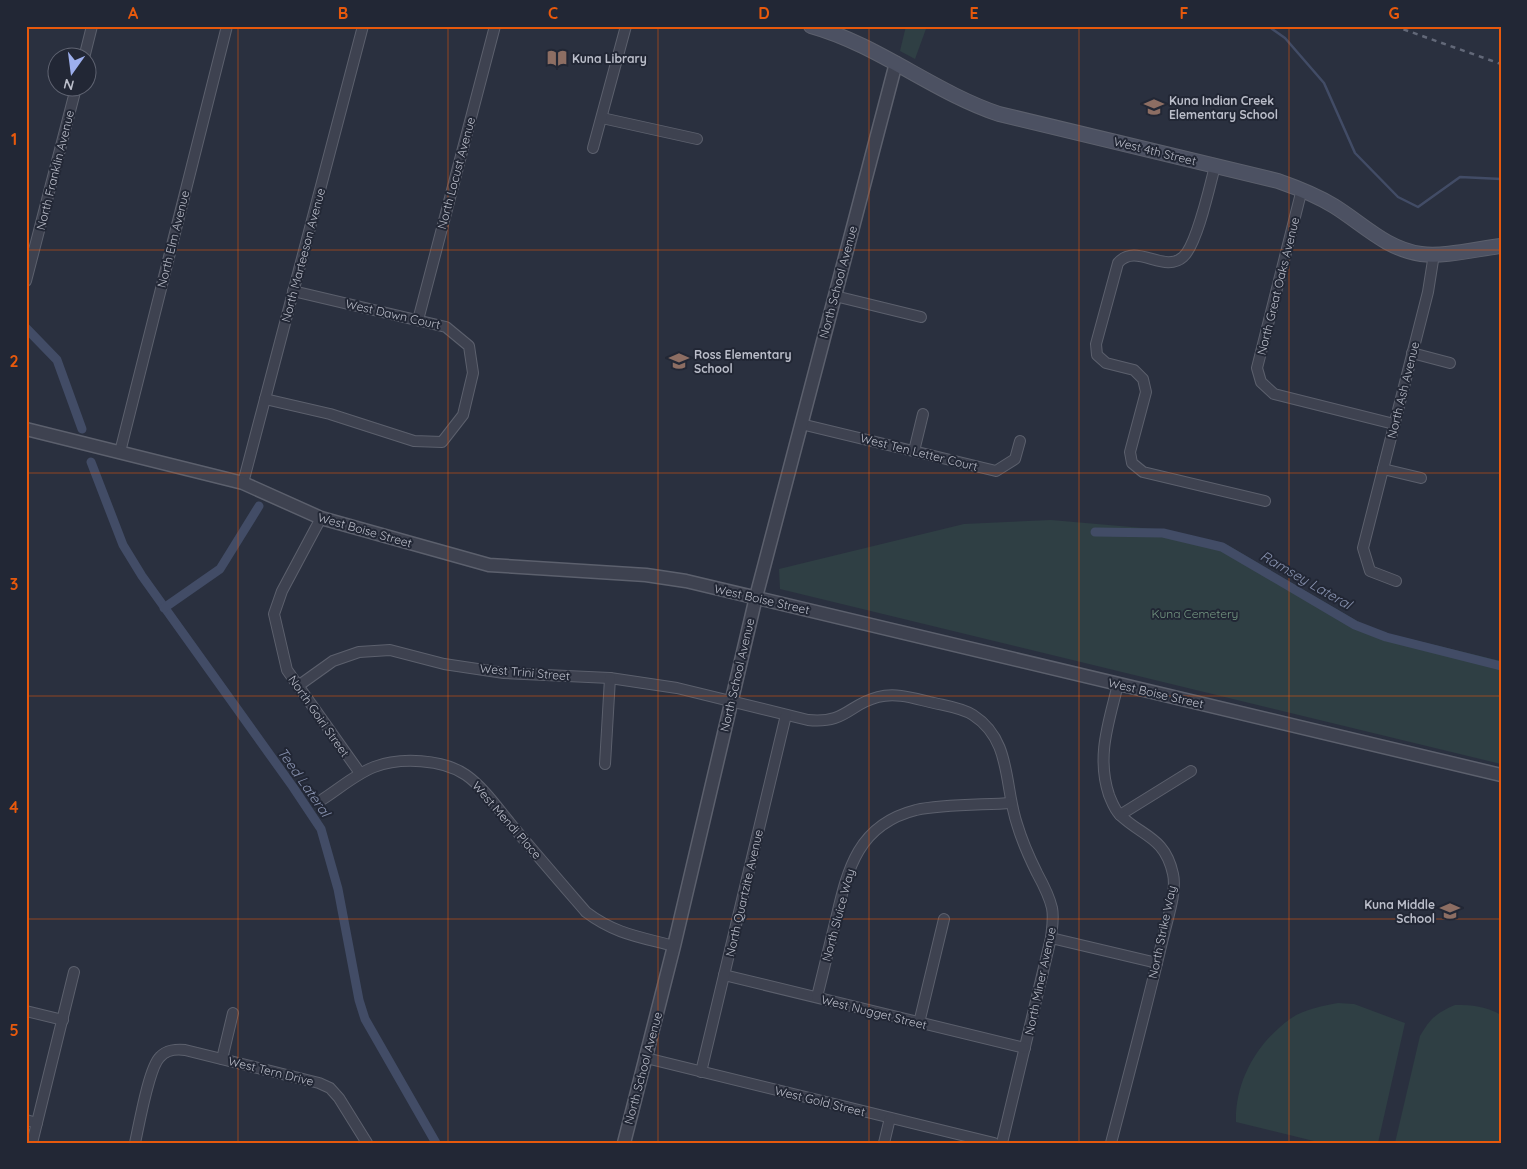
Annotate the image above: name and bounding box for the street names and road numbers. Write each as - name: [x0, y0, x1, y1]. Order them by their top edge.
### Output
- street label: North Franklin Avenue: [33, 108, 77, 232]
- street label: North Locust Avenue: [434, 115, 478, 231]
- street label: West 4th Street: [1112, 134, 1198, 168]
- street label: North Marteeson Avenue: [278, 186, 328, 324]
- street label: North Elm Avenue: [154, 189, 192, 289]
- street label: North Great Oaks Avenue: [1254, 215, 1302, 357]
- street label: North School Avenue: [816, 224, 860, 340]
- street label: West Dawn Court: [344, 296, 442, 332]
- street label: North Ash Avenue: [1384, 340, 1422, 440]
- street label: West Ten Letter Court: [859, 430, 979, 474]
- street label: West Boise Street: [316, 509, 414, 551]
- street label: West Boise Street: [713, 581, 811, 617]
- street label: North School Avenue: [717, 617, 757, 733]
- street label: West Trini Street: [479, 661, 571, 683]
- street label: North Goiri Street: [285, 672, 353, 760]
- street label: West Boise Street: [1107, 675, 1205, 711]
- street label: West Mendi Place: [469, 778, 545, 862]
- street label: North Quartzite Avenue: [722, 828, 766, 958]
- street label: North Sluice Way: [818, 867, 858, 963]
- street label: North Strike Way: [1145, 884, 1179, 980]
- street label: North Miner Avenue: [1021, 925, 1059, 1036]
- street label: West Nugget Street: [820, 992, 928, 1032]
- street label: North School Avenue: [621, 1010, 665, 1126]
- street label: West Tern Drive: [227, 1053, 315, 1089]
- street label: West Gold Street: [773, 1083, 867, 1119]

